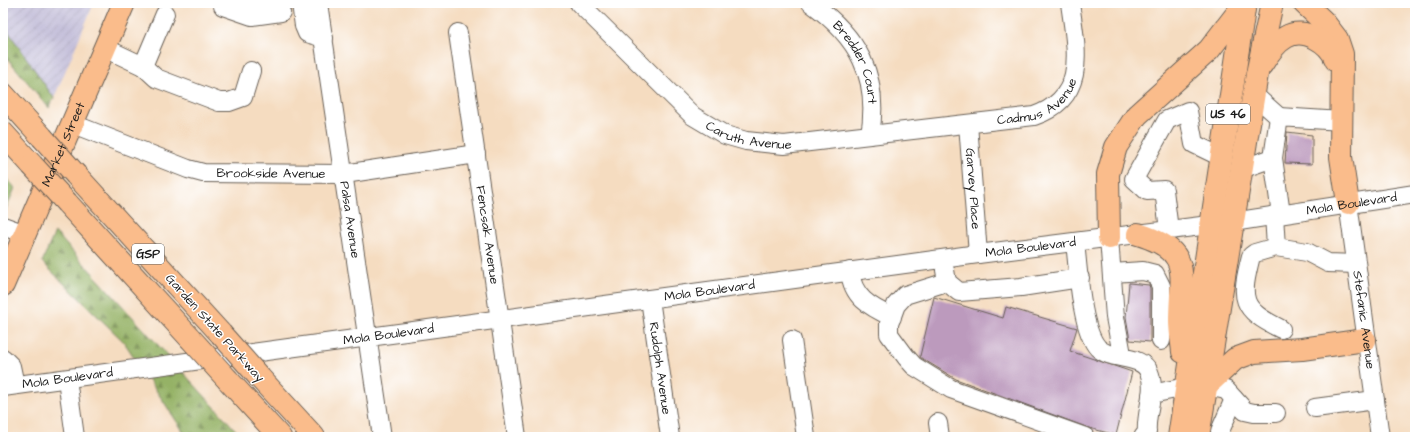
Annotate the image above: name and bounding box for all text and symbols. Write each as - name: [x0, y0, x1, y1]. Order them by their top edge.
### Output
- street label: Bredder Court: [829, 17, 881, 105]
- street label: Cadmus Avenue: [996, 76, 1081, 129]
- street label: Market Street: [37, 99, 90, 189]
- road number: US 46: [1206, 104, 1250, 124]
- street label: Caruth Avenue: [702, 116, 793, 154]
- street label: Garvey Place: [961, 148, 985, 230]
- street label: Brookside Avenue: [217, 164, 325, 183]
- street label: Palsa Avenue: [335, 180, 365, 259]
- street label: Fencsak Avenue: [471, 184, 504, 285]
- street label: Mola Boulevard: [1305, 188, 1398, 220]
- street label: Mola Boulevard: [984, 233, 1077, 262]
- road number: GSP: [132, 244, 164, 264]
- street label: Garden State Parkway: [161, 270, 269, 387]
- street label: Stefanic Avenue: [1348, 270, 1380, 370]
- street label: Mola Boulevard: [663, 275, 756, 306]
- street label: Mola Boulevard: [342, 319, 435, 350]
- street label: Rudolph Avenue: [644, 321, 676, 416]
- street label: Mola Boulevard: [21, 363, 114, 393]

